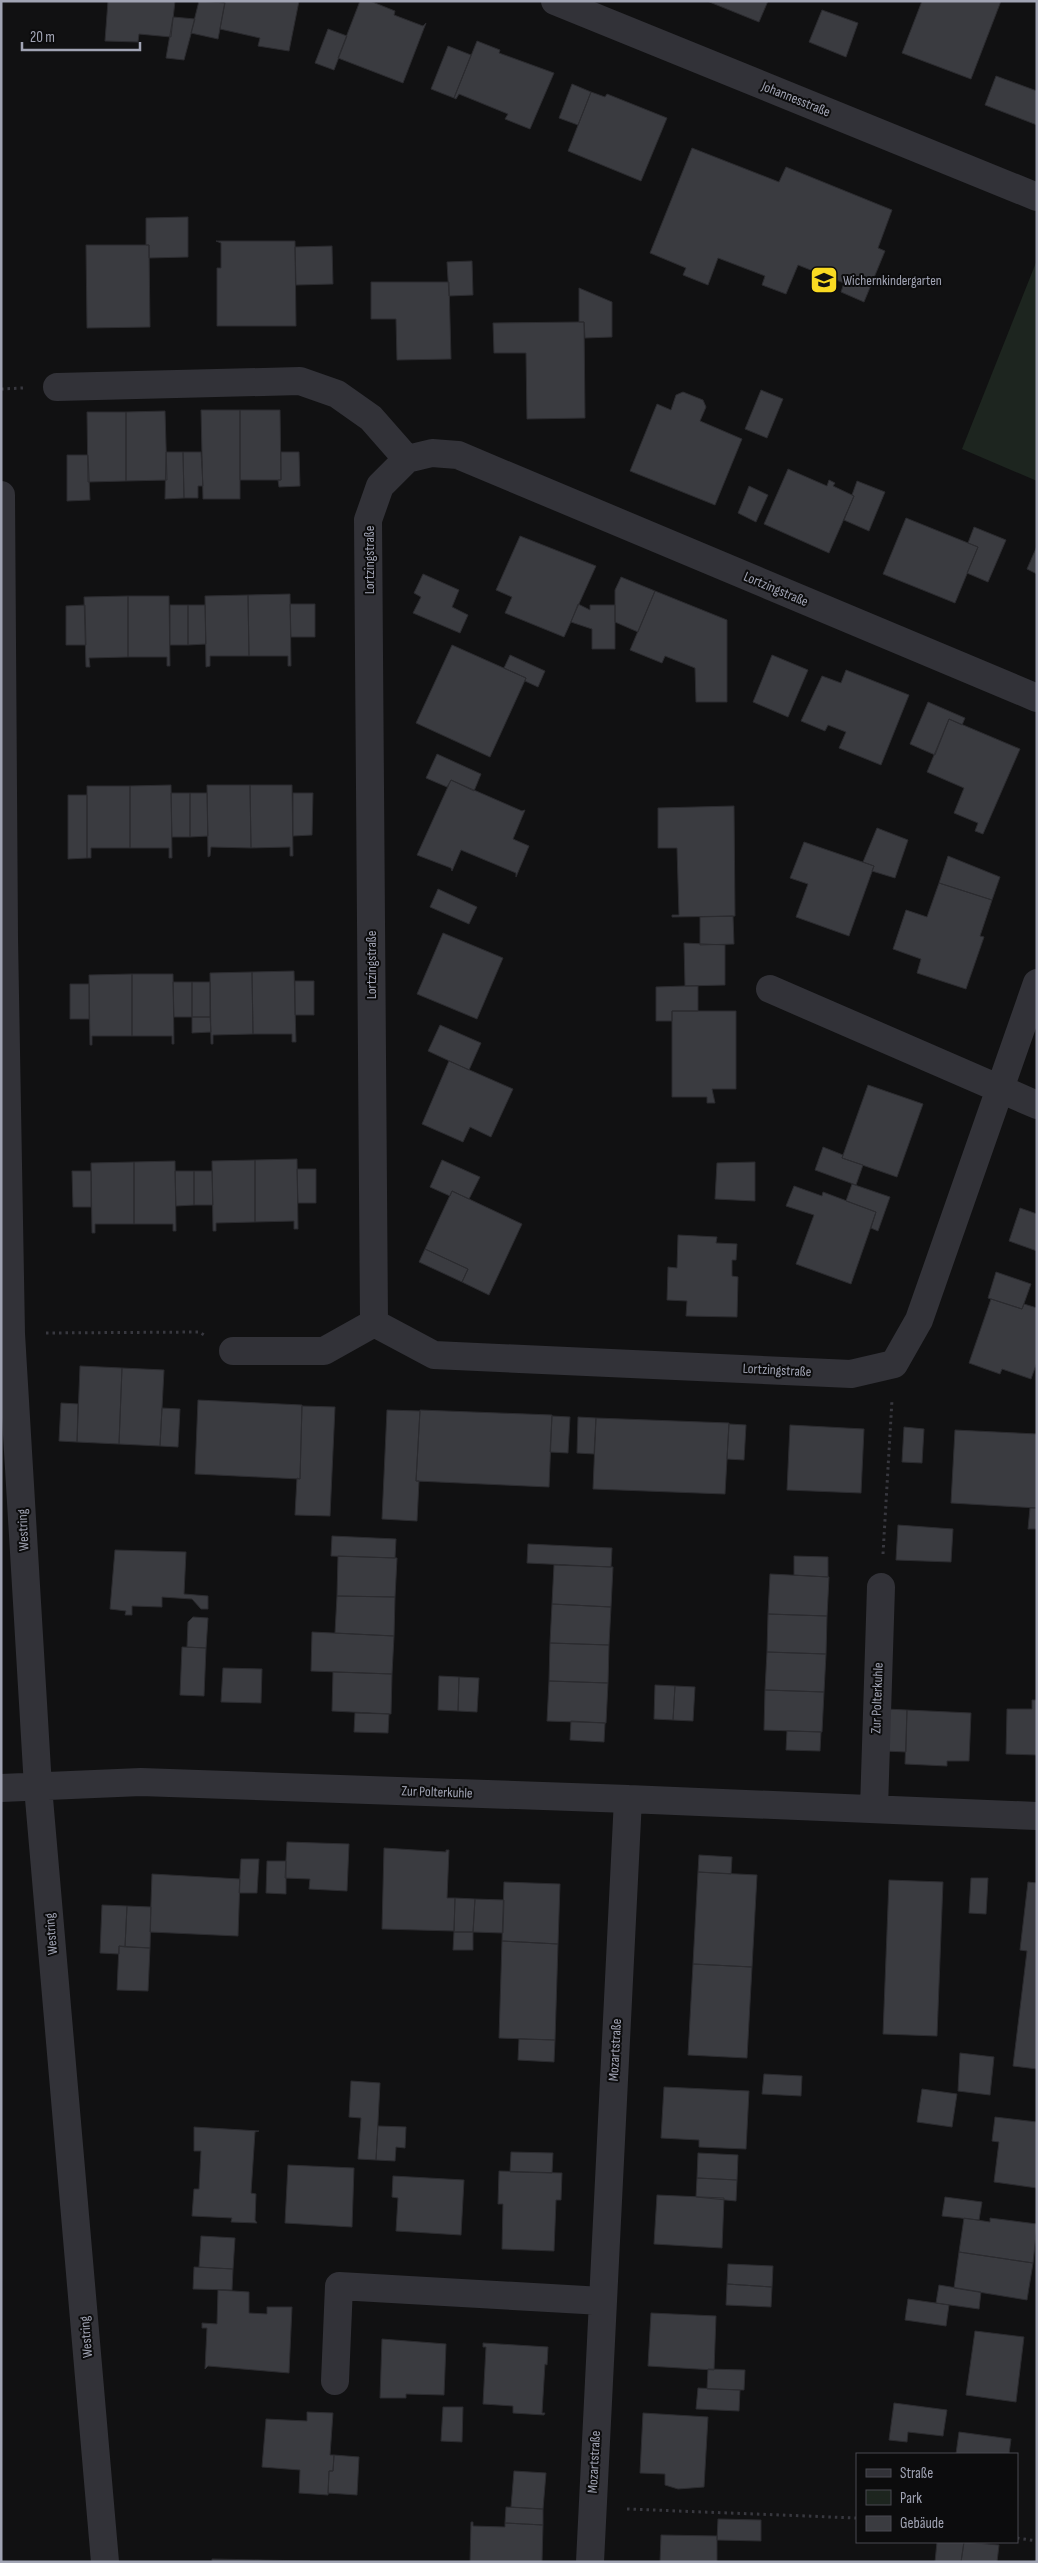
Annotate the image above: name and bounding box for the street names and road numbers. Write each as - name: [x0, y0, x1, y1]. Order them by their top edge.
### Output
- street label: Johannesstraße: [758, 77, 833, 120]
- street label: Lortzingstraße: [361, 526, 378, 594]
- street label: Lortzingstraße: [741, 568, 811, 610]
- street label: Lortzingstraße: [363, 931, 380, 999]
- street label: Lortzingstraße: [742, 1360, 812, 1380]
- street label: Westring: [13, 1508, 33, 1551]
- street label: Zur Polterkuhle: [867, 1662, 887, 1734]
- street label: Zur Polterkuhle: [401, 1782, 473, 1802]
- street label: Westring: [41, 1912, 61, 1956]
- street label: Mozartstraße: [605, 2018, 625, 2082]
- street label: Westring: [76, 2315, 96, 2359]
- street label: Mozartstraße: [584, 2430, 604, 2494]

